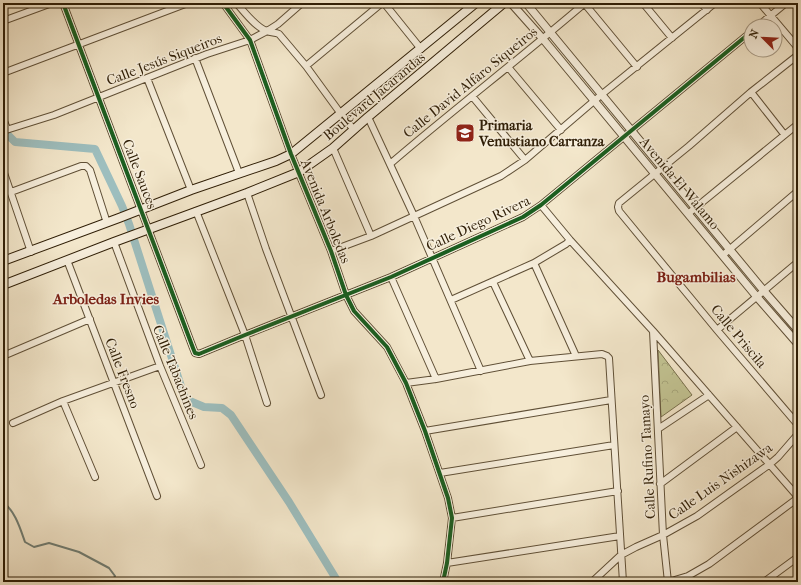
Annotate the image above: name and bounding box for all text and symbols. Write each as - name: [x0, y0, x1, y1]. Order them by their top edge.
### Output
- north arrow: [743, 18, 783, 58]
- street label: Calle David Alfaro Siqueiros: [400, 23, 541, 142]
- text: N: [747, 27, 762, 41]
- street label: Calle Jesús Siqueiros: [104, 30, 224, 89]
- street label: Boulevard Jacarandas: [320, 49, 429, 144]
- place label: Primaria Venustiano Carranza: [478, 117, 605, 150]
- school or university icon: Primaria Venustiano Carranza: [454, 122, 476, 144]
- street label: Avenida El Walamo: [635, 133, 723, 233]
- street label: Calle Sauces: [118, 137, 161, 211]
- street label: Avenida Arboledas: [296, 156, 354, 266]
- street label: Calle Diego Rivera: [424, 192, 533, 255]
- district label: Bugambilias: [657, 268, 736, 286]
- district label: Arboledas Invies: [52, 290, 159, 308]
- street label: Calle Priscila: [707, 301, 770, 372]
- street label: Calle Tabachines: [149, 323, 202, 422]
- street label: Calle Fresno: [101, 336, 144, 411]
- street label: Calle Rufino Tamayo: [636, 395, 659, 519]
- street label: Calle Luis Nishizawa: [665, 439, 776, 524]

